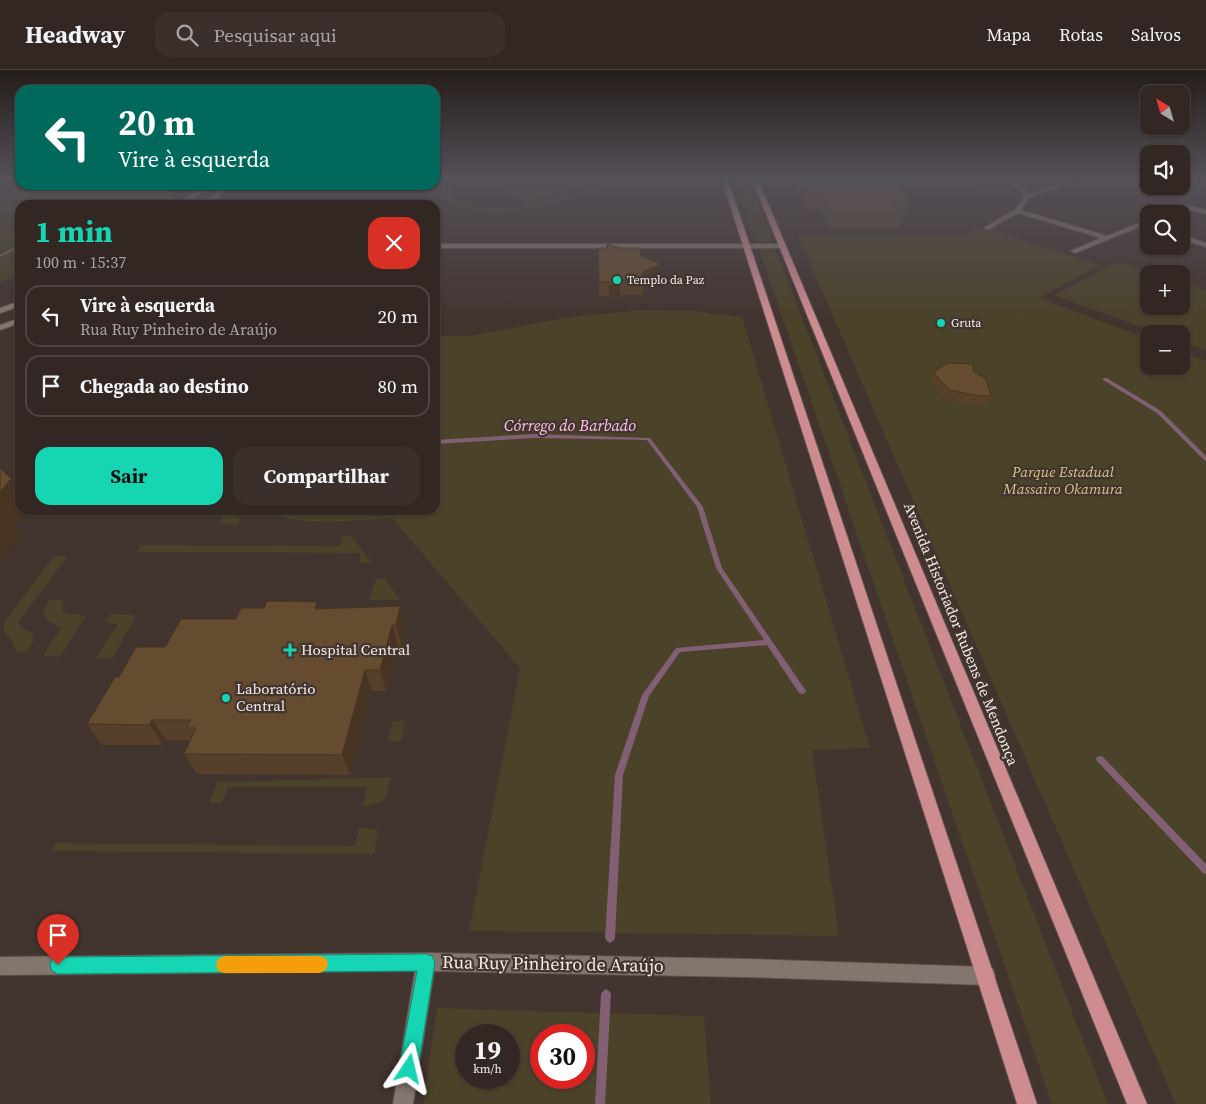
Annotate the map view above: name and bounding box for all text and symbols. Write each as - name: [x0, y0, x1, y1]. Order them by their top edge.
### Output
- search box: [155, 12, 505, 57]
- text: Headway: [25, 18, 125, 51]
- icon: search: [173, 21, 201, 49]
- text: Pesquisar aqui: [213, 22, 337, 48]
- text: Mapa: [987, 22, 1031, 47]
- text: Rotas: [1059, 22, 1103, 47]
- text: Salvos: [1131, 22, 1181, 47]
- north arrow: [1140, 85, 1190, 135]
- map controls: [1140, 85, 1190, 375]
- text: 20 m: [118, 99, 195, 147]
- icon: left: [35, 105, 100, 170]
- text: Vire à esquerda: [118, 144, 270, 174]
- button: sound: [1140, 145, 1190, 195]
- button: search: [1140, 205, 1190, 255]
- text: 1 min: [35, 211, 113, 252]
- button: close: [368, 217, 420, 269]
- text: 100 m · 15:37: [35, 251, 126, 273]
- button: +: [1140, 265, 1190, 315]
- place label: Templo da Paz: [627, 272, 705, 288]
- marker: Templo da Paz: [611, 274, 623, 286]
- text: Vire à esquerda: [80, 292, 215, 318]
- icon: left: [37, 302, 65, 330]
- text: 20 m: [377, 303, 418, 329]
- place label: Gruta: [951, 315, 982, 331]
- marker: Gruta: [935, 317, 947, 329]
- text: Rua Ruy Pinheiro de Araújo: [80, 318, 277, 340]
- button: −: [1140, 325, 1190, 375]
- icon: arrive: [37, 372, 65, 400]
- text: Chegada ao destino: [80, 373, 249, 399]
- text: 80 m: [377, 373, 418, 399]
- water label: Córrego do Barbado: [504, 414, 636, 436]
- button: Sair: [35, 447, 223, 505]
- button: Compartilhar: [233, 447, 420, 505]
- park label: Parque Estadual Massairo Okamura: [1002, 461, 1123, 499]
- street label: Avenida Historiador Rubens de Mendonça: [899, 499, 1024, 769]
- place label: Hospital Central: [301, 639, 411, 660]
- marker: Hospital Central: [283, 643, 297, 657]
- place label: Laboratório Central: [236, 678, 315, 716]
- marker: Laboratório Central: [220, 692, 232, 704]
- pin: [37, 914, 79, 965]
- icon: arrive: [44, 921, 72, 949]
- street label: Rua Ruy Pinheiro de Araújo: [442, 949, 664, 978]
- speed limit sign: 30: [530, 1024, 595, 1089]
- text: 19: [474, 1033, 501, 1067]
- position arrow: [382, 1042, 434, 1094]
- text: km/h: [473, 1061, 502, 1077]

